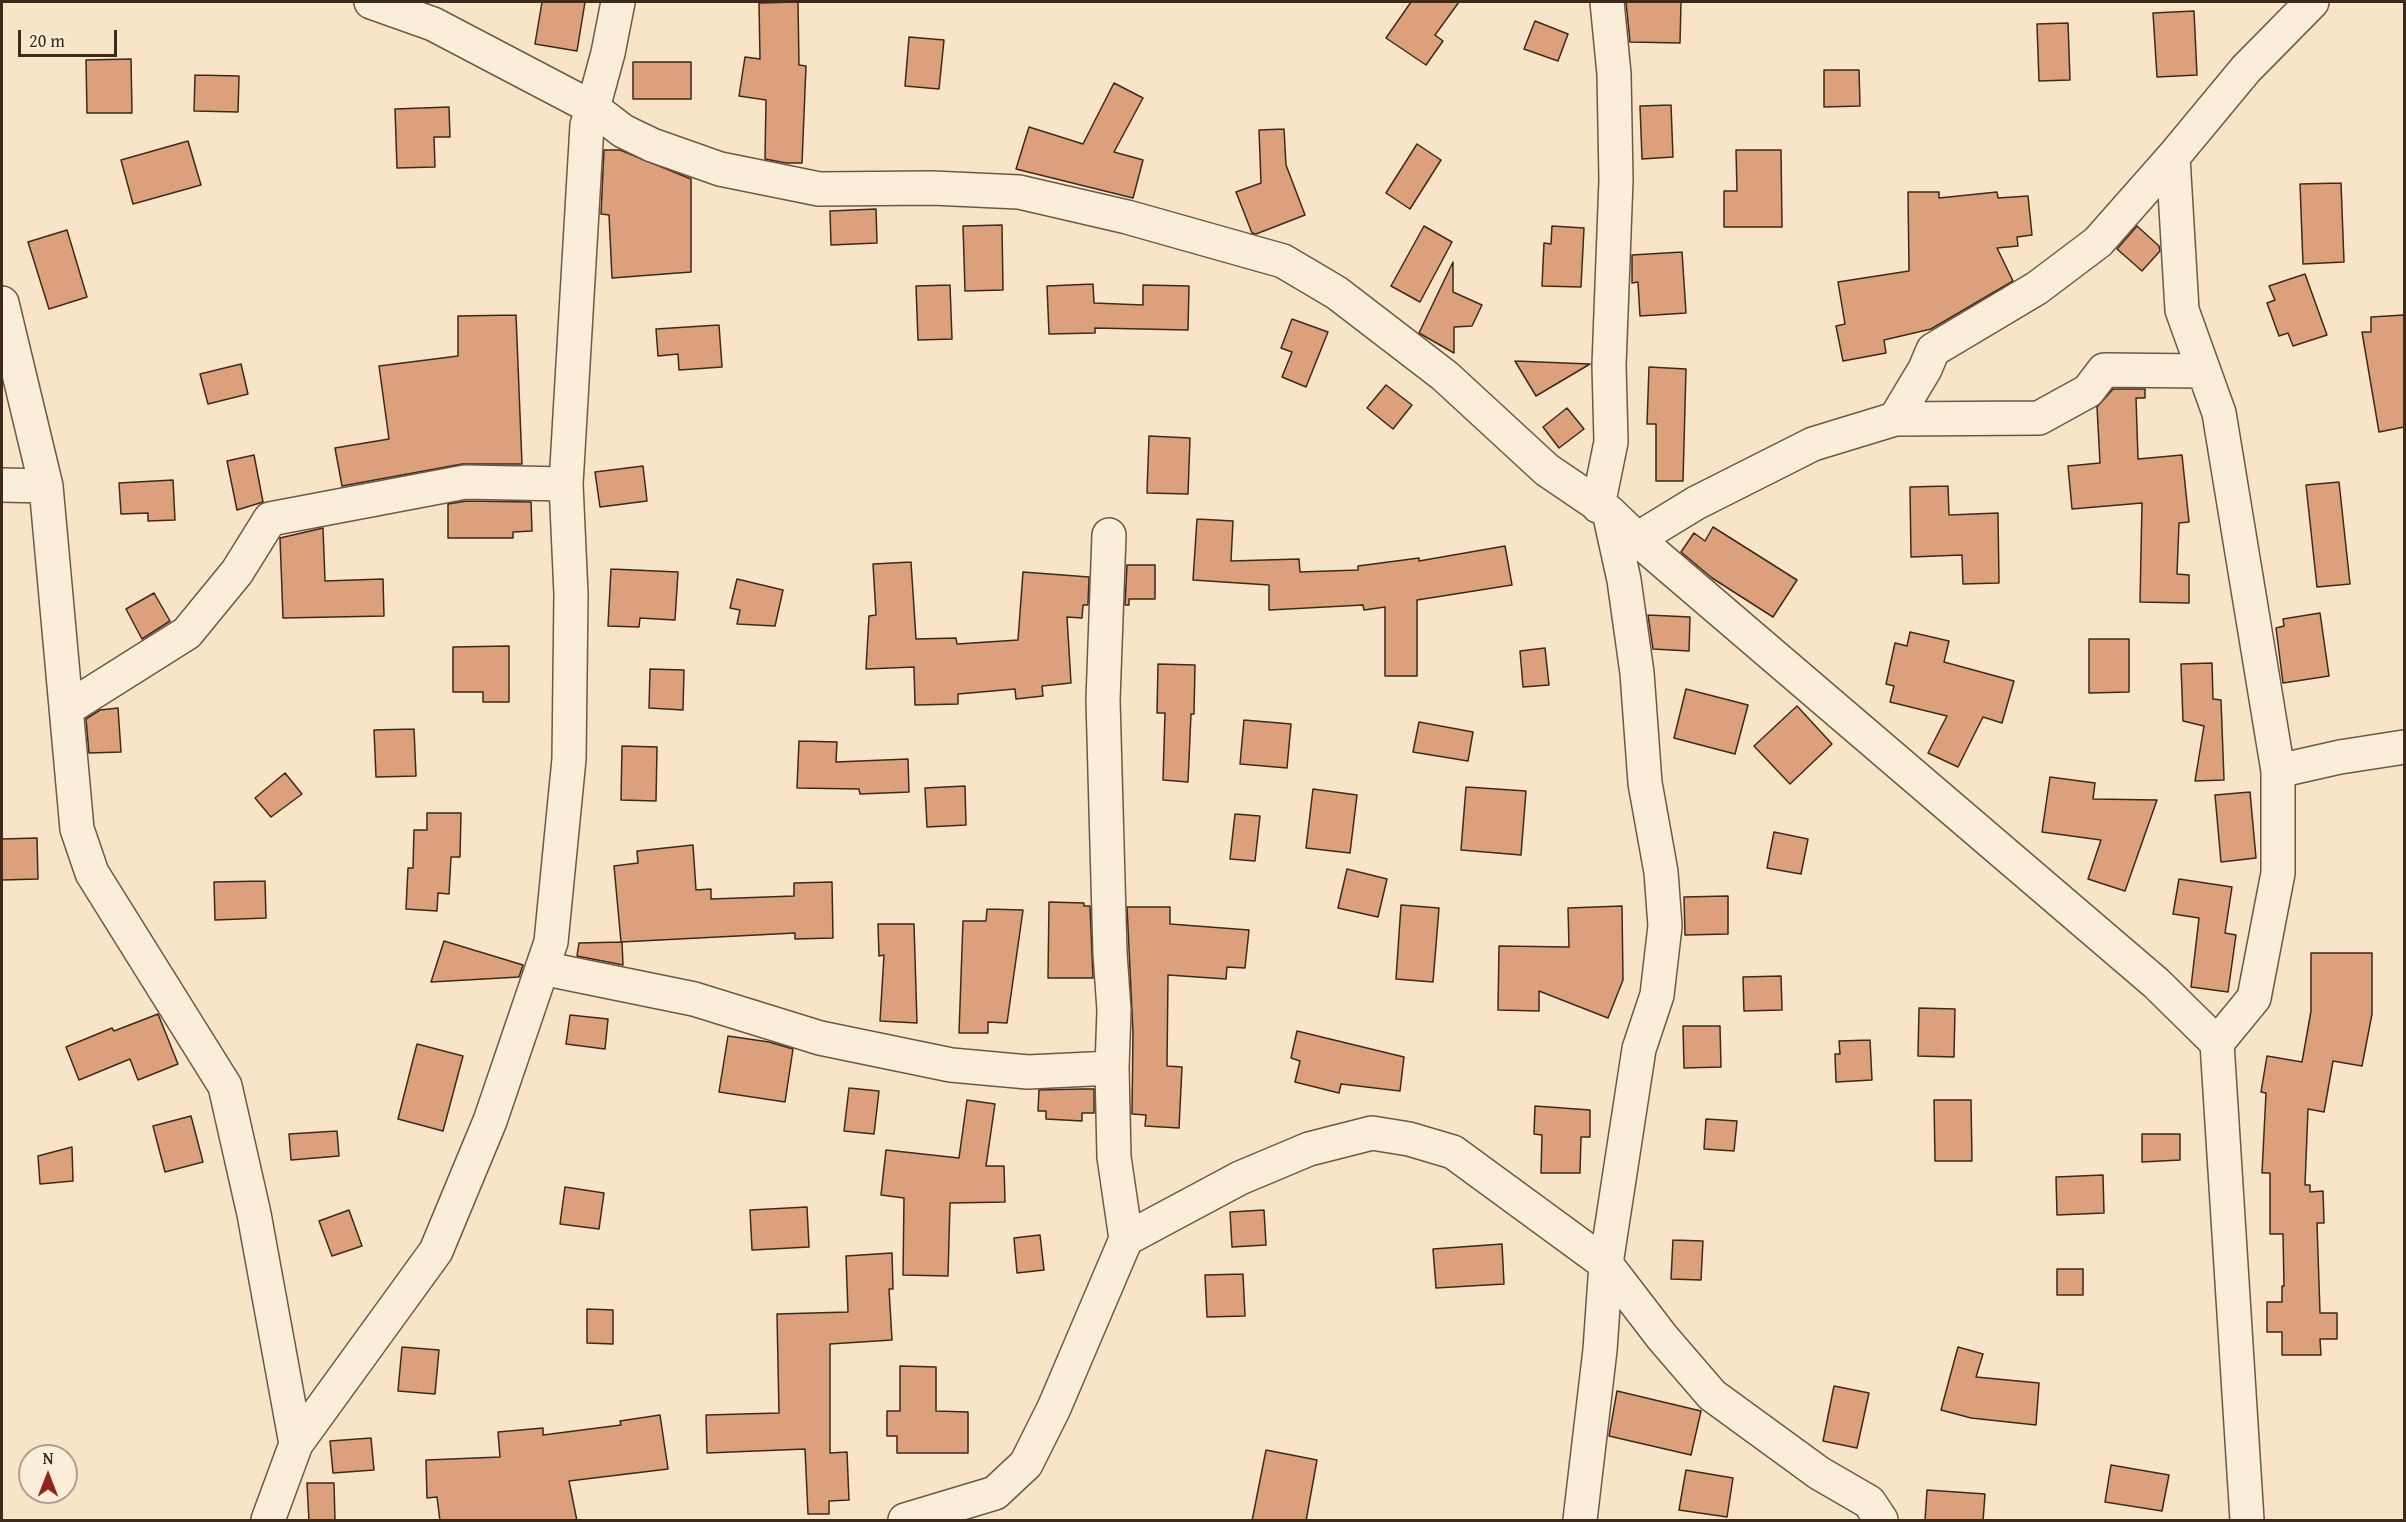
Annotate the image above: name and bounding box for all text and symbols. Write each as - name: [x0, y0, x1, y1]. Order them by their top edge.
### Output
- scale bar: [21, 18, 120, 56]
- text: 20 m: [29, 27, 65, 54]
- north arrow: [18, 1444, 78, 1504]
- text: N: [43, 1446, 53, 1470]

